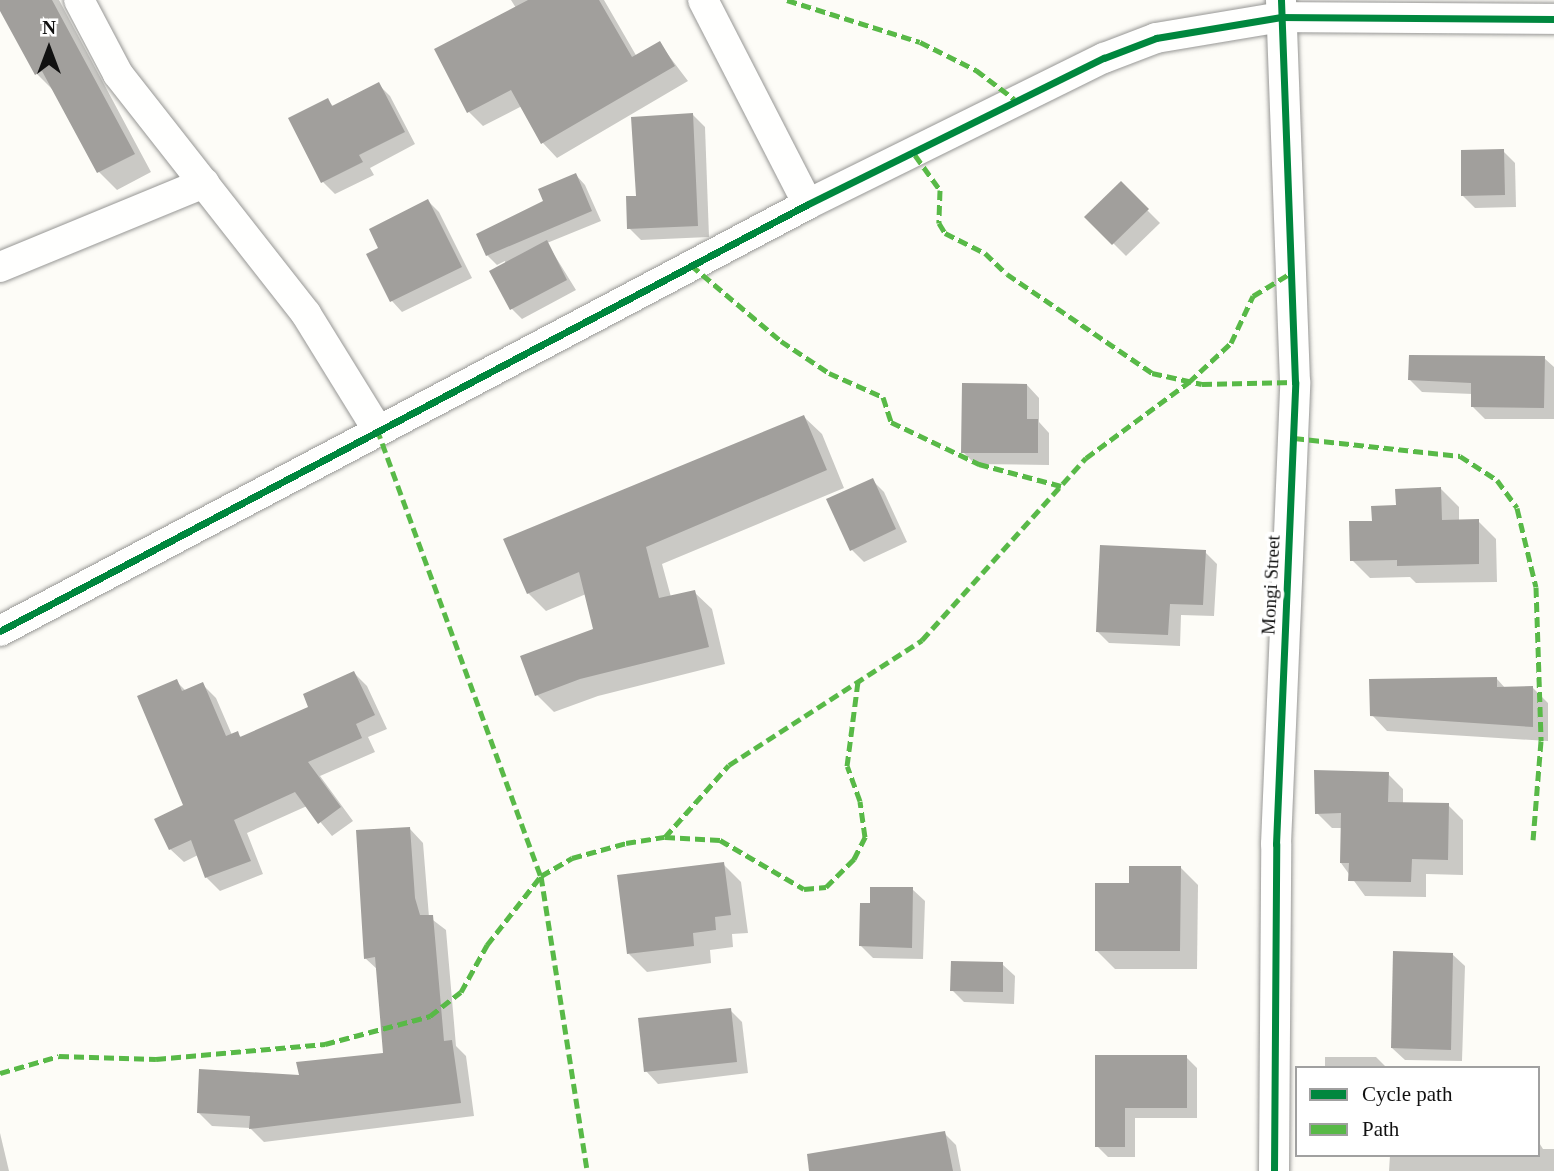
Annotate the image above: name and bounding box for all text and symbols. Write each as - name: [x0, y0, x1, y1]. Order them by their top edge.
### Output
- north arrow: [14, 14, 84, 84]
- text: N: [42, 17, 56, 38]
- street label: Mongi Street: [1257, 535, 1285, 635]
- legend: [1295, 1066, 1540, 1157]
- text: Cycle path: [1362, 1082, 1452, 1106]
- text: Path: [1362, 1117, 1399, 1141]

